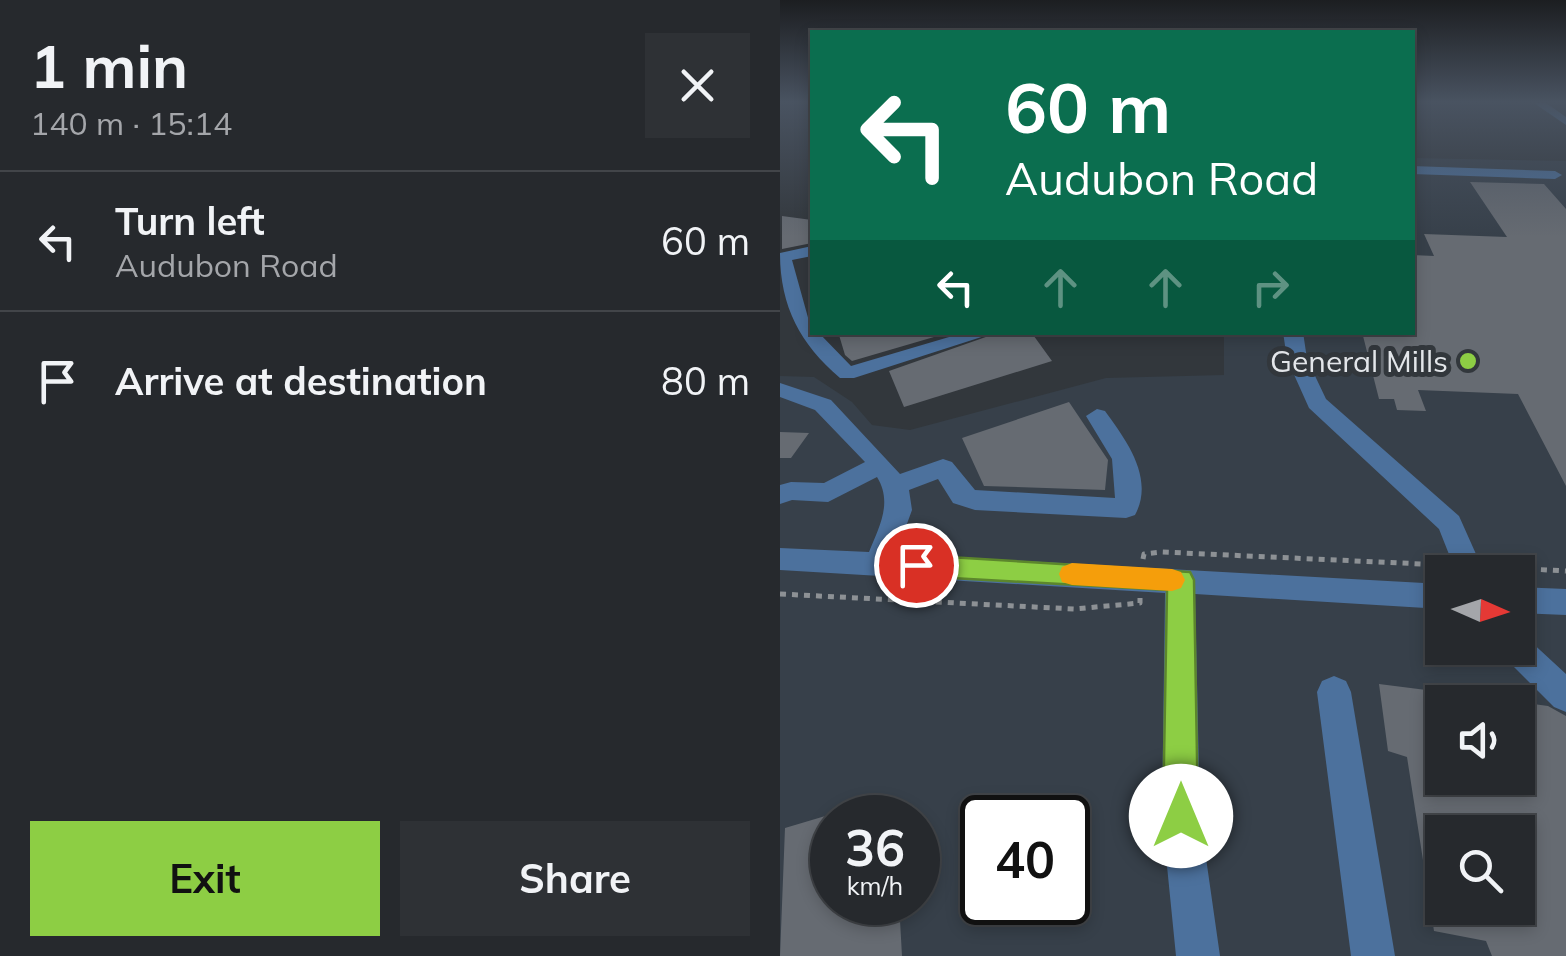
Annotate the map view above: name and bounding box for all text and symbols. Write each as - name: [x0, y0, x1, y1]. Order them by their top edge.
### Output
- text: 1 min: [30, 28, 188, 103]
- button: close: [645, 33, 750, 138]
- text: 60 m: [1005, 63, 1171, 151]
- icon: left: [840, 70, 970, 200]
- text: 140 m · 15:14: [30, 103, 232, 143]
- text: Audubon Road: [1005, 150, 1318, 206]
- text: Turn left: [115, 197, 265, 245]
- icon: left: [30, 214, 85, 269]
- text: 60 m: [661, 217, 750, 265]
- text: Audubon Road: [115, 245, 338, 285]
- icon: left: [928, 260, 983, 315]
- icon: ahead: [1033, 260, 1088, 315]
- icon: ahead: [1138, 260, 1193, 315]
- icon: right: [1243, 260, 1298, 315]
- place label: General Mills: [1270, 342, 1448, 380]
- marker: General Mills: [1457, 350, 1479, 372]
- icon: arrive: [30, 354, 85, 409]
- text: Arrive at destination: [115, 357, 487, 405]
- text: 80 m: [661, 357, 750, 405]
- pin: [874, 523, 959, 608]
- icon: arrive: [889, 538, 944, 593]
- north arrow: [1425, 555, 1535, 665]
- map controls: [1425, 555, 1535, 925]
- button: sound: [1425, 685, 1535, 795]
- position arrow: [1129, 764, 1233, 868]
- speed limit sign: 40: [960, 795, 1090, 925]
- button: search: [1425, 815, 1535, 925]
- text: 36: [845, 816, 905, 879]
- button: Exit: [30, 821, 380, 936]
- button: Share: [400, 821, 750, 936]
- text: km/h: [847, 870, 903, 901]

